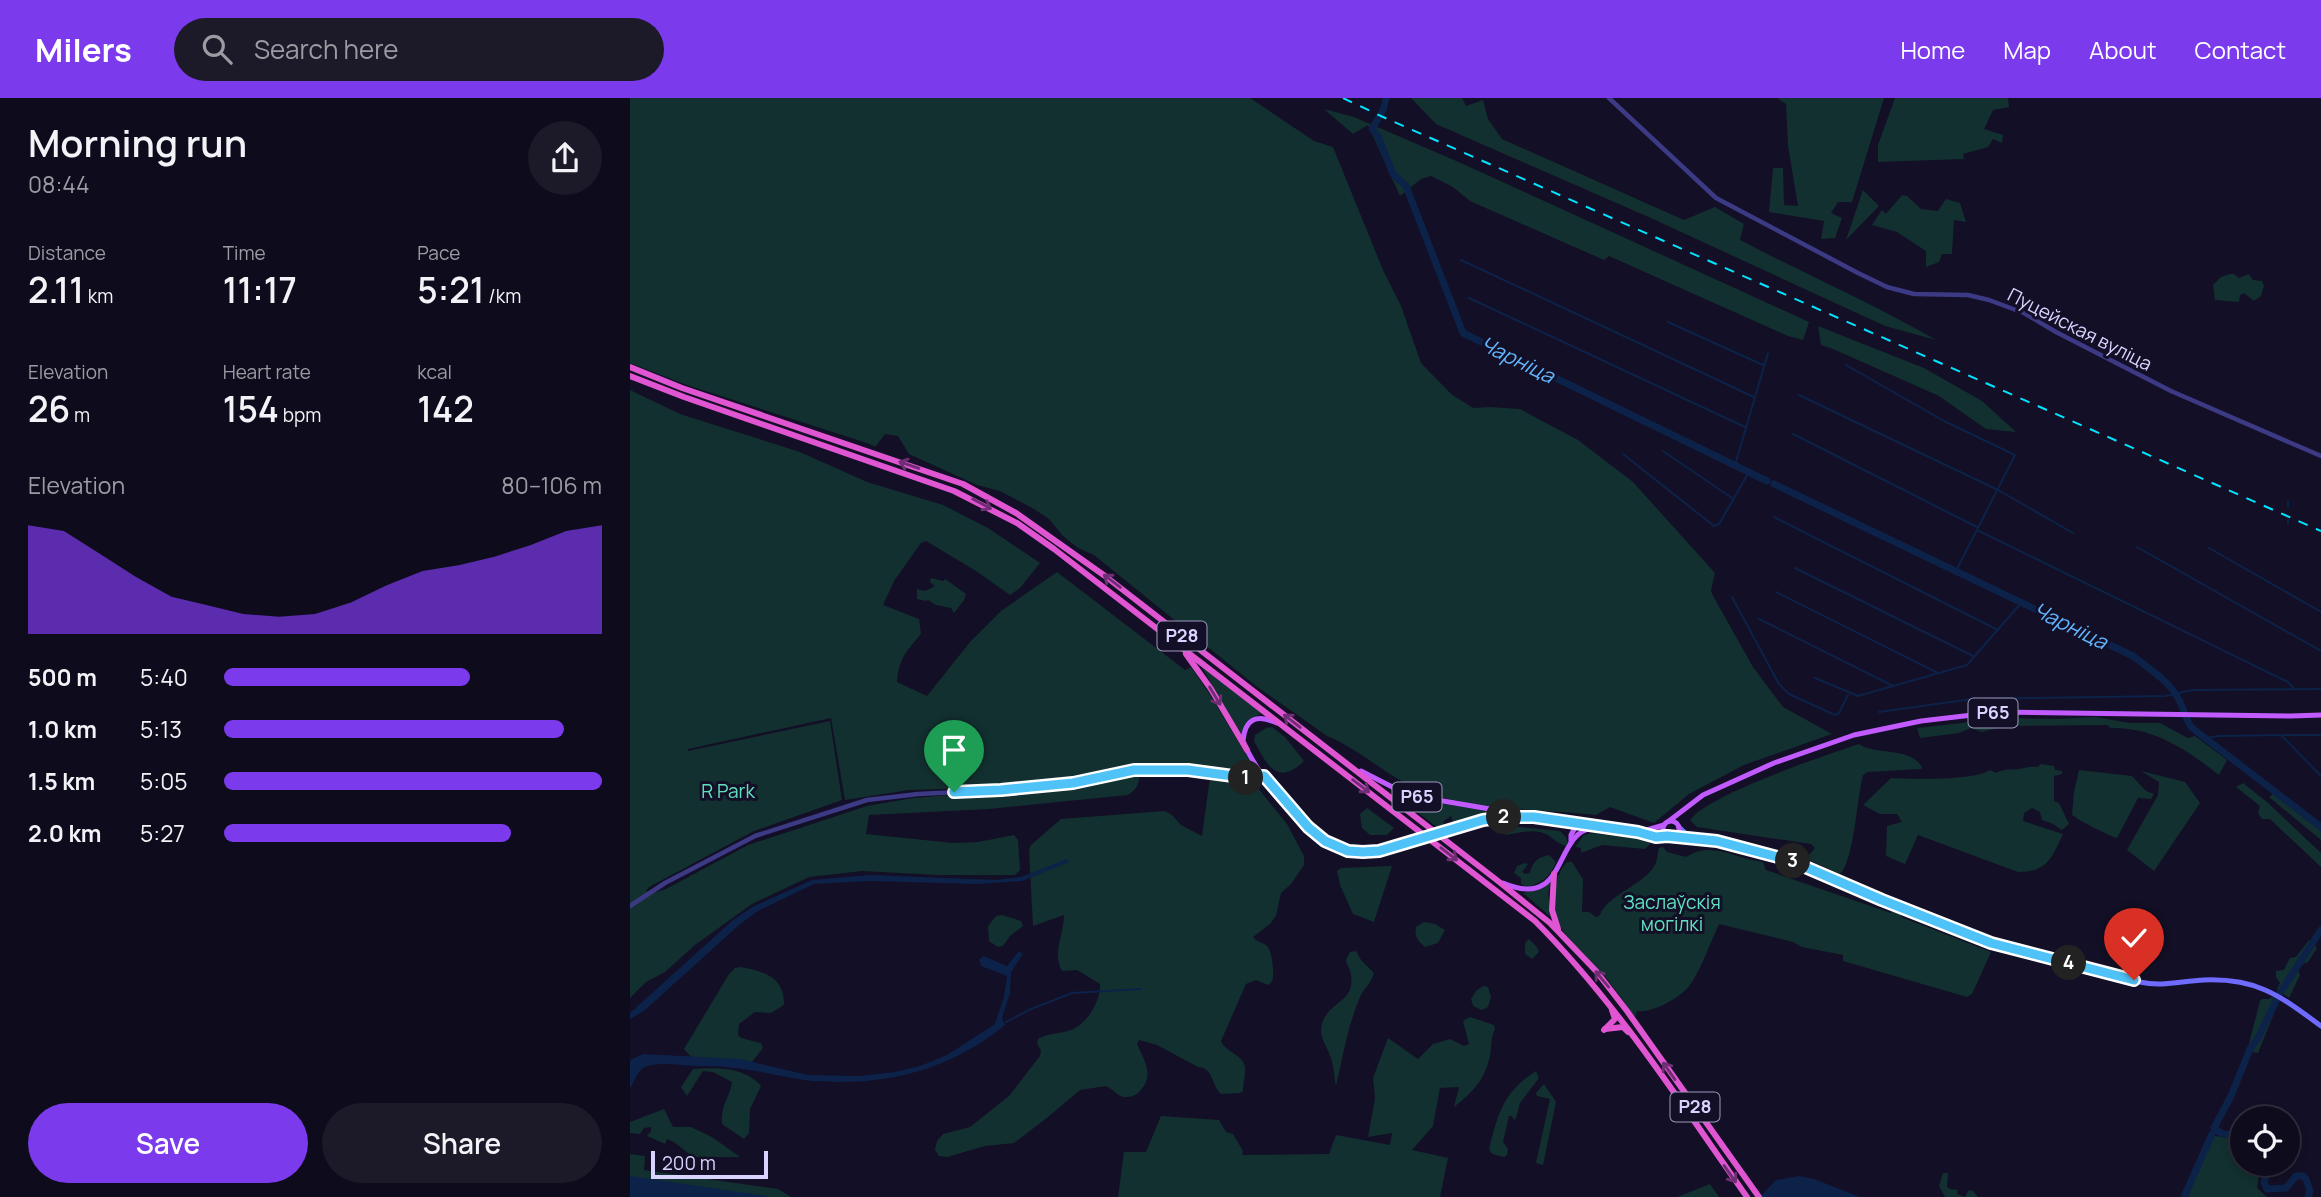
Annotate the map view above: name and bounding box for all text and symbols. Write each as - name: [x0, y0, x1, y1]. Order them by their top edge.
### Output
- search box: [174, 18, 664, 81]
- text: Milers: [35, 27, 132, 72]
- icon: search: [198, 30, 236, 68]
- text: Search here: [254, 31, 399, 67]
- text: Home: [1900, 33, 1965, 66]
- text: Map: [2003, 33, 2051, 66]
- text: About: [2089, 33, 2157, 66]
- text: Contact: [2195, 33, 2286, 66]
- text: Morning run: [28, 116, 247, 168]
- button: share: [528, 121, 602, 195]
- text: 08:44: [28, 168, 90, 200]
- text: Distance: [28, 240, 106, 266]
- text: Time: [223, 240, 266, 266]
- text: Pace: [417, 240, 460, 266]
- text: 2.11: [28, 266, 84, 314]
- text: 11:17: [223, 266, 297, 314]
- text: 5:21: [417, 266, 485, 314]
- street label: Пуцейская вуліца: [2003, 281, 2157, 377]
- text: km: [84, 283, 113, 309]
- text: /km: [485, 283, 521, 309]
- water label: Чарніца: [1476, 329, 1561, 390]
- text: Elevation: [28, 359, 108, 385]
- text: Heart rate: [223, 359, 311, 385]
- text: kcal: [417, 359, 452, 385]
- text: 26: [28, 385, 70, 433]
- text: 154: [223, 385, 279, 433]
- text: 142: [417, 385, 474, 433]
- text: m: [70, 402, 90, 428]
- text: bpm: [279, 402, 321, 428]
- one-way arrow: [899, 458, 921, 470]
- text: Elevation: [28, 469, 125, 501]
- text: 80–106 m: [501, 469, 602, 501]
- one-way arrow: [972, 498, 992, 512]
- one-way arrow: [1103, 574, 1122, 589]
- water label: Чарніца: [2029, 595, 2114, 656]
- road number: Р28: [1158, 622, 1206, 650]
- text: 500 m: [28, 661, 97, 693]
- text: 5:40: [140, 661, 188, 693]
- one-way arrow: [1208, 685, 1222, 705]
- road number: Р65: [1968, 698, 2018, 728]
- text: 1.0 km: [28, 713, 97, 745]
- text: 5:13: [140, 713, 182, 745]
- one-way arrow: [1283, 713, 1302, 728]
- pin: [924, 720, 984, 792]
- icon: arrive: [935, 731, 973, 769]
- pin: 1: [1228, 760, 1264, 796]
- text: 1: [1241, 764, 1250, 790]
- text: 1.5 km: [28, 765, 95, 797]
- text: 5:05: [140, 765, 187, 797]
- park label: R Park: [701, 778, 755, 804]
- one-way arrow: [1352, 778, 1371, 793]
- road number: Р65: [1392, 782, 1442, 812]
- pin: 2: [1486, 800, 1522, 834]
- text: 2: [1498, 803, 1509, 829]
- text: 2.0 km: [28, 817, 101, 849]
- text: 5:27: [140, 817, 185, 849]
- pin: 3: [1776, 844, 1810, 878]
- one-way arrow: [1440, 846, 1458, 861]
- text: 3: [1787, 847, 1798, 873]
- park label: Заслаўскія могілкі: [1623, 889, 1721, 937]
- pin: [2104, 908, 2164, 980]
- icon: check: [2115, 919, 2153, 957]
- pin: 4: [2052, 946, 2086, 980]
- text: 4: [2063, 949, 2074, 975]
- one-way arrow: [1595, 970, 1611, 988]
- one-way arrow: [1662, 1062, 1676, 1081]
- road number: Р28: [1670, 1092, 1720, 1122]
- button: Save: [28, 1103, 308, 1183]
- button: Share: [322, 1103, 602, 1183]
- map controls: [2230, 1106, 2300, 1176]
- button: locate: [2230, 1106, 2300, 1176]
- scale bar: [651, 1148, 768, 1180]
- text: 200 m: [662, 1150, 716, 1176]
- one-way arrow: [1723, 1164, 1737, 1183]

